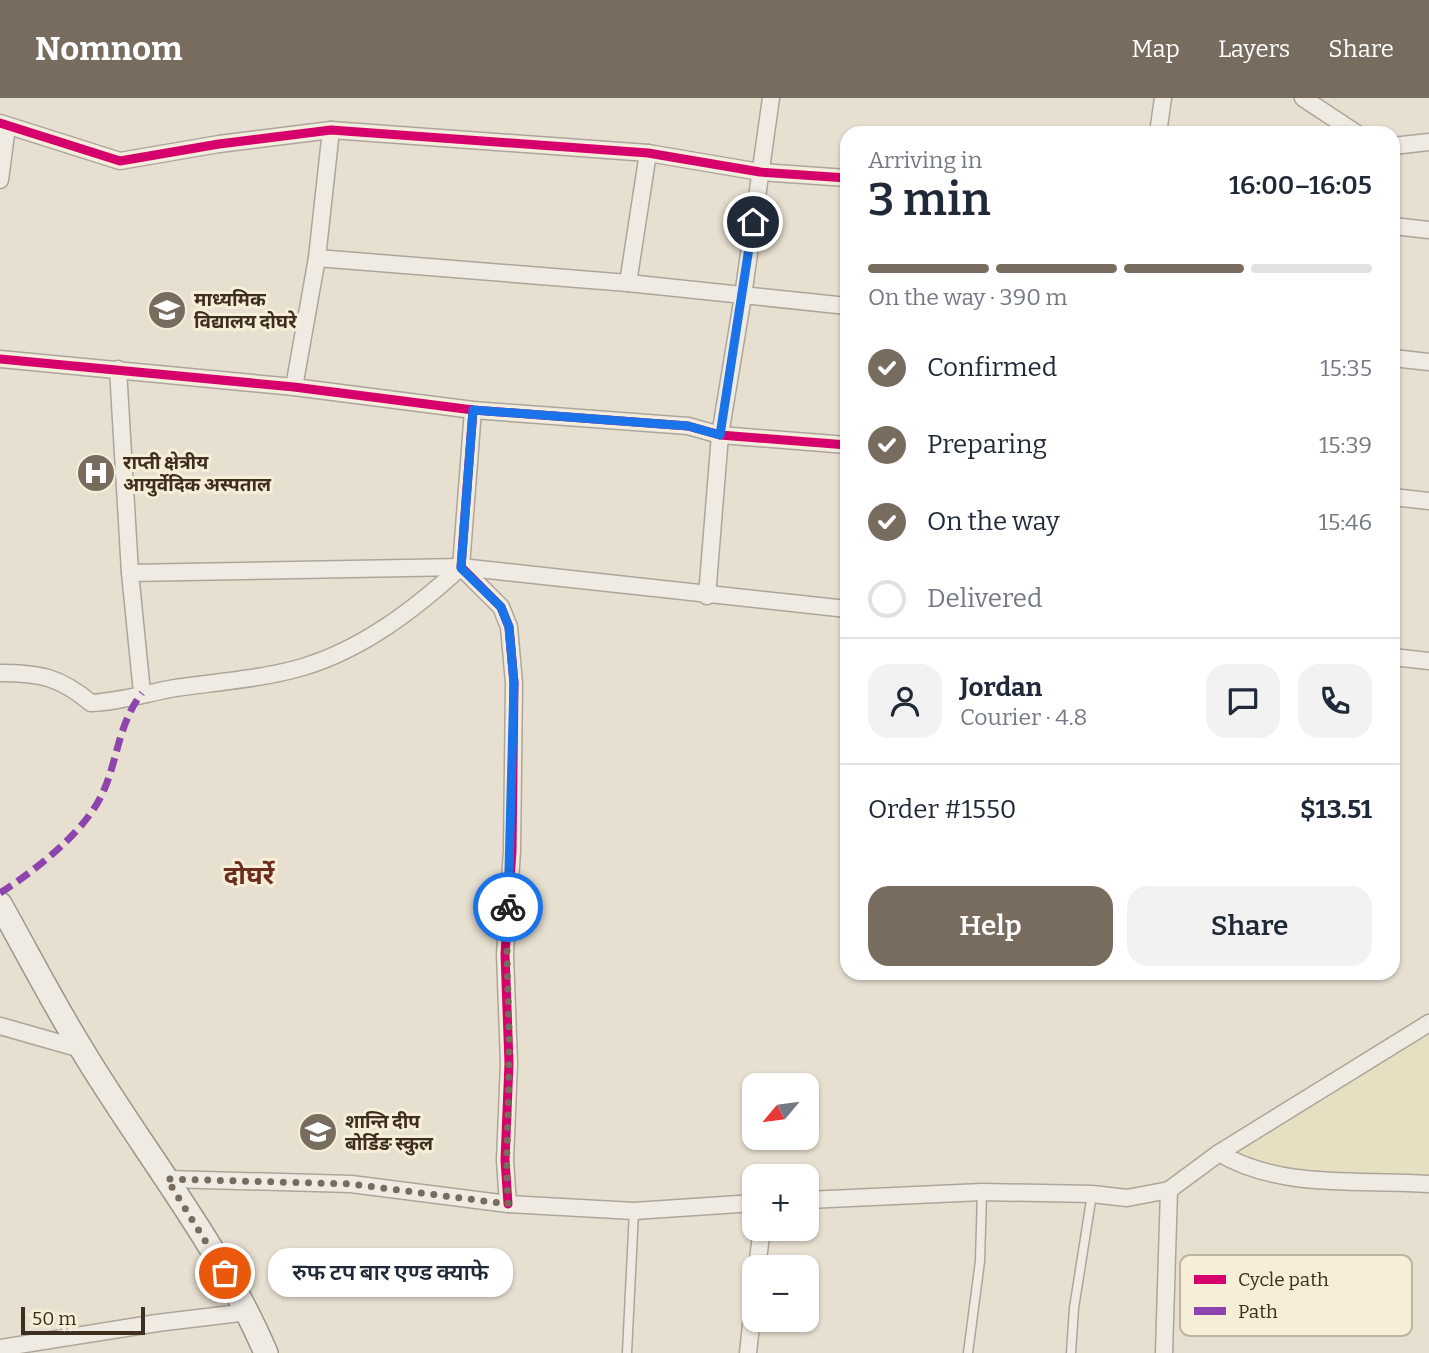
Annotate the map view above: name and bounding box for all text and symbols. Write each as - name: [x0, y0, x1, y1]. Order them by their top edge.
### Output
- text: Nomnom: [35, 29, 183, 69]
- text: Map: [1132, 35, 1180, 63]
- text: Layers: [1218, 35, 1290, 63]
- text: Share: [1328, 35, 1394, 63]
- text: Arriving in: [868, 146, 982, 174]
- text: 16:00–16:05: [1229, 170, 1372, 201]
- text: 3 min: [868, 172, 991, 227]
- pin: [723, 192, 783, 252]
- icon: home: [734, 203, 772, 241]
- text: On the way · 390 m: [868, 283, 1067, 311]
- place label: माध्यमिक विद्यालय दोघरे: [194, 288, 297, 333]
- school or university icon: माध्यमिक विद्यालय दोघरे: [146, 289, 188, 331]
- icon: check: [868, 349, 906, 387]
- text: Confirmed: [927, 352, 1057, 383]
- text: 15:35: [1320, 354, 1372, 382]
- icon: check: [868, 426, 906, 464]
- text: Preparing: [927, 429, 1047, 460]
- text: 15:39: [1319, 431, 1372, 459]
- place label: राप्ती क्षेत्रीय आयुर्वेदिक अस्पताल: [123, 451, 272, 497]
- hospital icon: राप्ती क्षेत्रीय आयुर्वेदिक अस्पताल: [75, 452, 117, 494]
- icon: check: [868, 503, 906, 541]
- text: On the way: [927, 506, 1060, 537]
- text: 15:46: [1319, 508, 1372, 536]
- text: Delivered: [927, 583, 1042, 614]
- button: person: [868, 664, 942, 738]
- button: chat: [1206, 664, 1280, 738]
- button: phone: [1298, 664, 1372, 738]
- text: Jordan: [960, 672, 1042, 703]
- text: Courier · 4.8: [960, 703, 1087, 731]
- text: Order #1550: [868, 794, 1017, 825]
- text: $13.51: [1300, 794, 1372, 825]
- district label: दोघर्रे: [224, 860, 276, 891]
- courier: [473, 872, 543, 942]
- button: Help: [868, 886, 1113, 966]
- button: Share: [1127, 886, 1372, 966]
- icon: bike: [489, 888, 527, 926]
- north arrow: [742, 1073, 819, 1150]
- map controls: [742, 1073, 819, 1332]
- place label: शान्ति दीप बोर्डिङ स्कुल: [345, 1110, 434, 1156]
- school or university icon: शान्ति दीप बोर्डिङ स्कुल: [297, 1111, 339, 1153]
- button: +: [742, 1164, 819, 1241]
- pin: [195, 1243, 255, 1303]
- callout: रुफ टप बार एण्ड क्याफे: [267, 1248, 512, 1298]
- icon: bag: [206, 1254, 244, 1292]
- button: −: [742, 1255, 819, 1332]
- legend: [1180, 1255, 1412, 1336]
- text: रुफ टप बार एण्ड क्याफे: [292, 1258, 489, 1286]
- text: Cycle path: [1238, 1268, 1329, 1291]
- text: Path: [1238, 1300, 1278, 1323]
- scale bar: [21, 1304, 145, 1336]
- text: 50 m: [32, 1307, 76, 1330]

